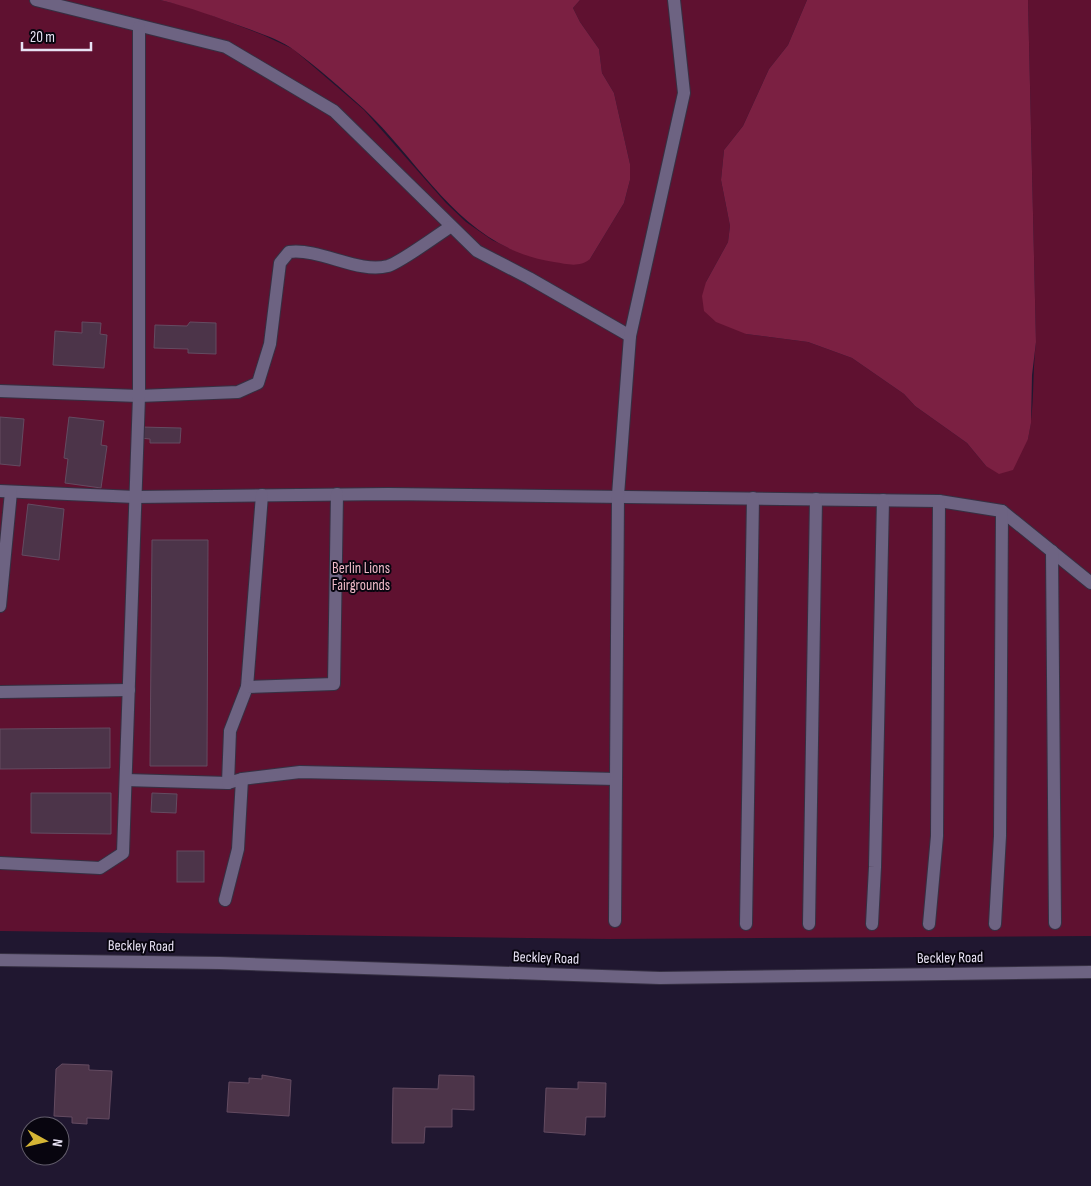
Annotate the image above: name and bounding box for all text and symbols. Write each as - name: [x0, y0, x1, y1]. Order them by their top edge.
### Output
- scale bar: [22, 20, 91, 52]
- text: 20 m: [30, 28, 55, 47]
- park label: Berlin Lions Fairgrounds: [332, 559, 390, 595]
- street label: Beckley Road: [108, 936, 174, 956]
- street label: Beckley Road: [513, 947, 579, 969]
- street label: Beckley Road: [917, 948, 983, 968]
- north arrow: [20, 1116, 70, 1166]
- text: N: [48, 1138, 66, 1148]

